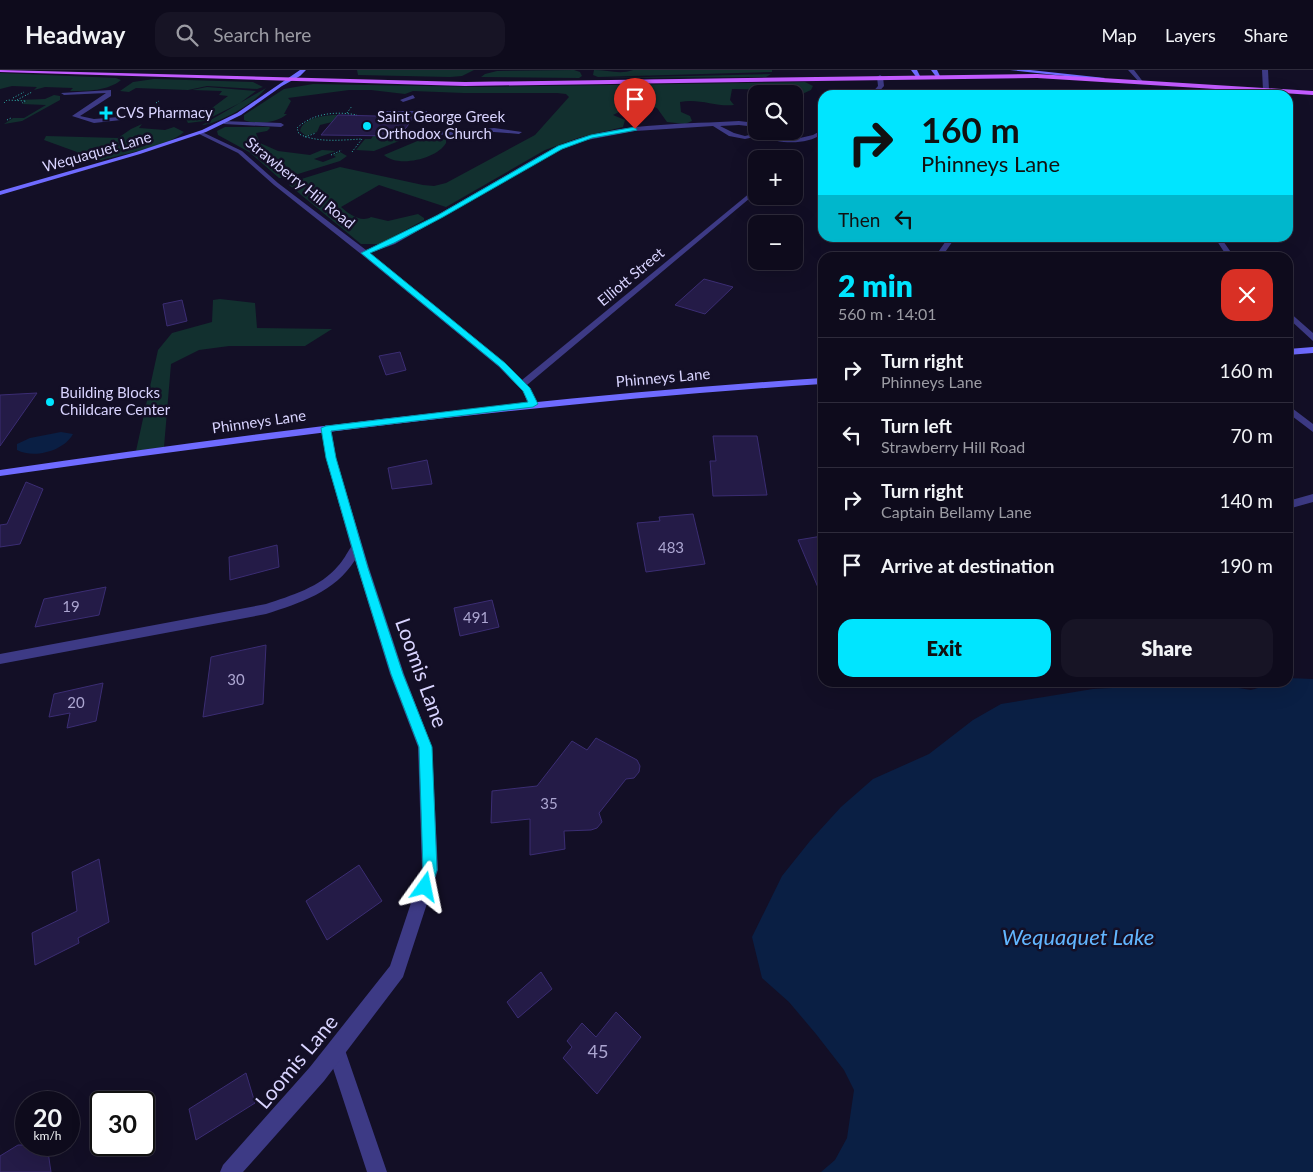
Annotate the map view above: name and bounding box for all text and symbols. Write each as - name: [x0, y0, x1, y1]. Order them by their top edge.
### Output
- search box: [155, 12, 505, 57]
- text: Headway: [25, 20, 125, 49]
- icon: search: [173, 21, 201, 49]
- text: Search here: [213, 23, 311, 46]
- text: Map: [1101, 24, 1137, 46]
- text: Layers: [1165, 24, 1216, 46]
- text: Share: [1244, 24, 1288, 46]
- pin: [614, 78, 656, 129]
- icon: arrive: [621, 85, 649, 113]
- map controls: [748, 85, 803, 270]
- button: search: [748, 85, 803, 140]
- place label: CVS Pharmacy: [116, 103, 213, 121]
- marker: CVS Pharmacy: [100, 107, 112, 119]
- place label: Saint George Greek Orthodox Church: [377, 107, 505, 142]
- text: 160 m: [921, 108, 1020, 150]
- icon: right: [838, 110, 903, 175]
- marker: Saint George Greek Orthodox Church: [361, 120, 373, 132]
- street label: Wequaquet Lane: [40, 127, 153, 175]
- street label: Strawberry Hill Road: [242, 133, 359, 232]
- button: +: [748, 150, 803, 205]
- text: Phinneys Lane: [921, 150, 1060, 177]
- icon: left: [890, 205, 918, 233]
- text: Then: [838, 208, 880, 231]
- button: −: [748, 215, 803, 270]
- street label: Elliott Street: [593, 243, 668, 309]
- text: 2 min: [838, 267, 913, 303]
- button: close: [1221, 269, 1273, 321]
- text: 560 m · 14:01: [838, 304, 937, 323]
- text: Turn right: [881, 349, 963, 372]
- icon: right: [838, 356, 866, 384]
- text: 160 m: [1219, 359, 1273, 382]
- street label: Phinneys Lane: [615, 364, 711, 390]
- text: Phinneys Lane: [881, 372, 982, 391]
- place label: Building Blocks Childcare Center: [60, 383, 171, 418]
- marker: Building Blocks Childcare Center: [44, 396, 56, 408]
- street label: Phinneys Lane: [211, 405, 307, 437]
- text: Turn left: [881, 414, 952, 437]
- icon: left: [838, 421, 866, 449]
- text: 70 m: [1230, 424, 1273, 447]
- text: Strawberry Hill Road: [881, 437, 1025, 456]
- text: Turn right: [881, 479, 963, 502]
- icon: right: [838, 486, 866, 514]
- text: 140 m: [1219, 489, 1273, 512]
- text: Captain Bellamy Lane: [881, 502, 1032, 521]
- house number: 483: [658, 538, 684, 556]
- icon: arrive: [838, 551, 866, 579]
- text: Arrive at destination: [881, 554, 1054, 577]
- text: 190 m: [1219, 554, 1273, 577]
- house number: 19: [62, 597, 80, 615]
- house number: 491: [463, 608, 489, 626]
- street label: Loomis Lane: [391, 614, 454, 731]
- button: Exit: [838, 619, 1051, 677]
- button: Share: [1061, 619, 1273, 677]
- house number: 30: [227, 670, 245, 688]
- house number: 20: [67, 693, 85, 711]
- house number: 35: [540, 794, 558, 812]
- position arrow: [398, 860, 450, 912]
- water label: Wequaquet Lake: [1002, 923, 1154, 950]
- street label: Loomis Lane: [249, 1009, 342, 1113]
- house number: 45: [588, 1040, 608, 1062]
- speed limit sign: 30: [90, 1091, 155, 1156]
- text: 20: [33, 1102, 62, 1132]
- text: km/h: [33, 1128, 62, 1143]

